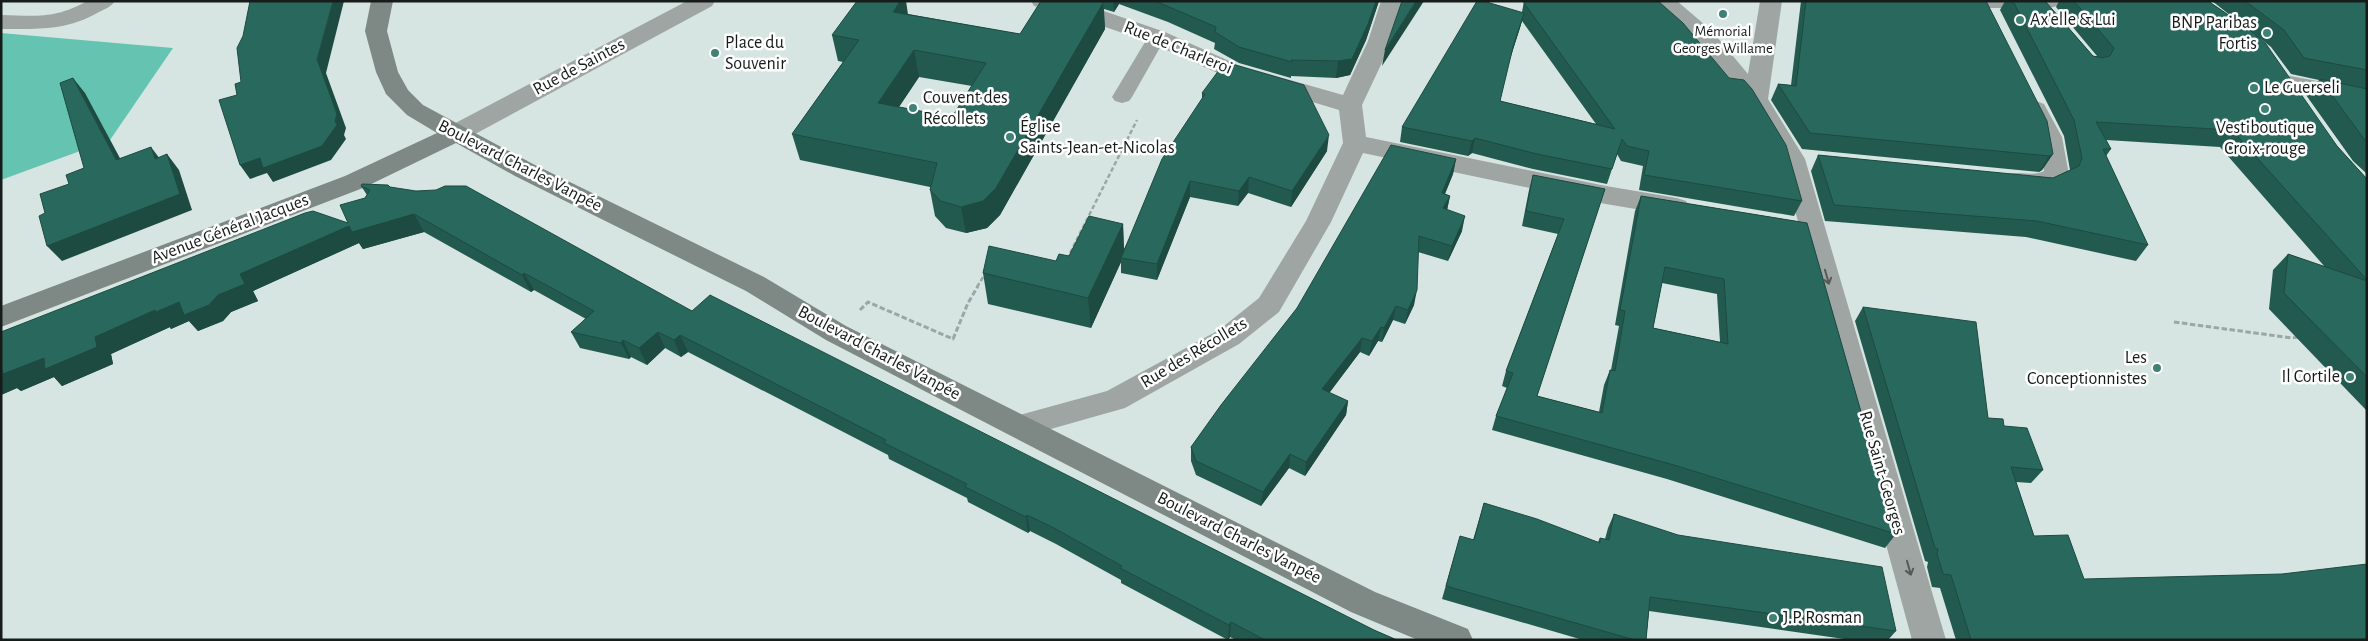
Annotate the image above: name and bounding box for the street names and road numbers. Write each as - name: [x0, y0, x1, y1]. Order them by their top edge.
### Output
- street label: Rue de Charleroi: [1121, 18, 1235, 78]
- street label: Rue de Saintes: [530, 35, 628, 99]
- street label: Boulevard Charles Vanpée: [435, 117, 605, 215]
- street label: Avenue Général Jacques: [149, 191, 311, 267]
- street label: Boulevard Charles Vanpée: [795, 303, 963, 403]
- street label: Rue des Récollets: [1138, 314, 1250, 392]
- street label: Rue Saint-Georges: [1856, 409, 1908, 537]
- street label: Boulevard Charles Vanpée: [1154, 489, 1324, 587]

